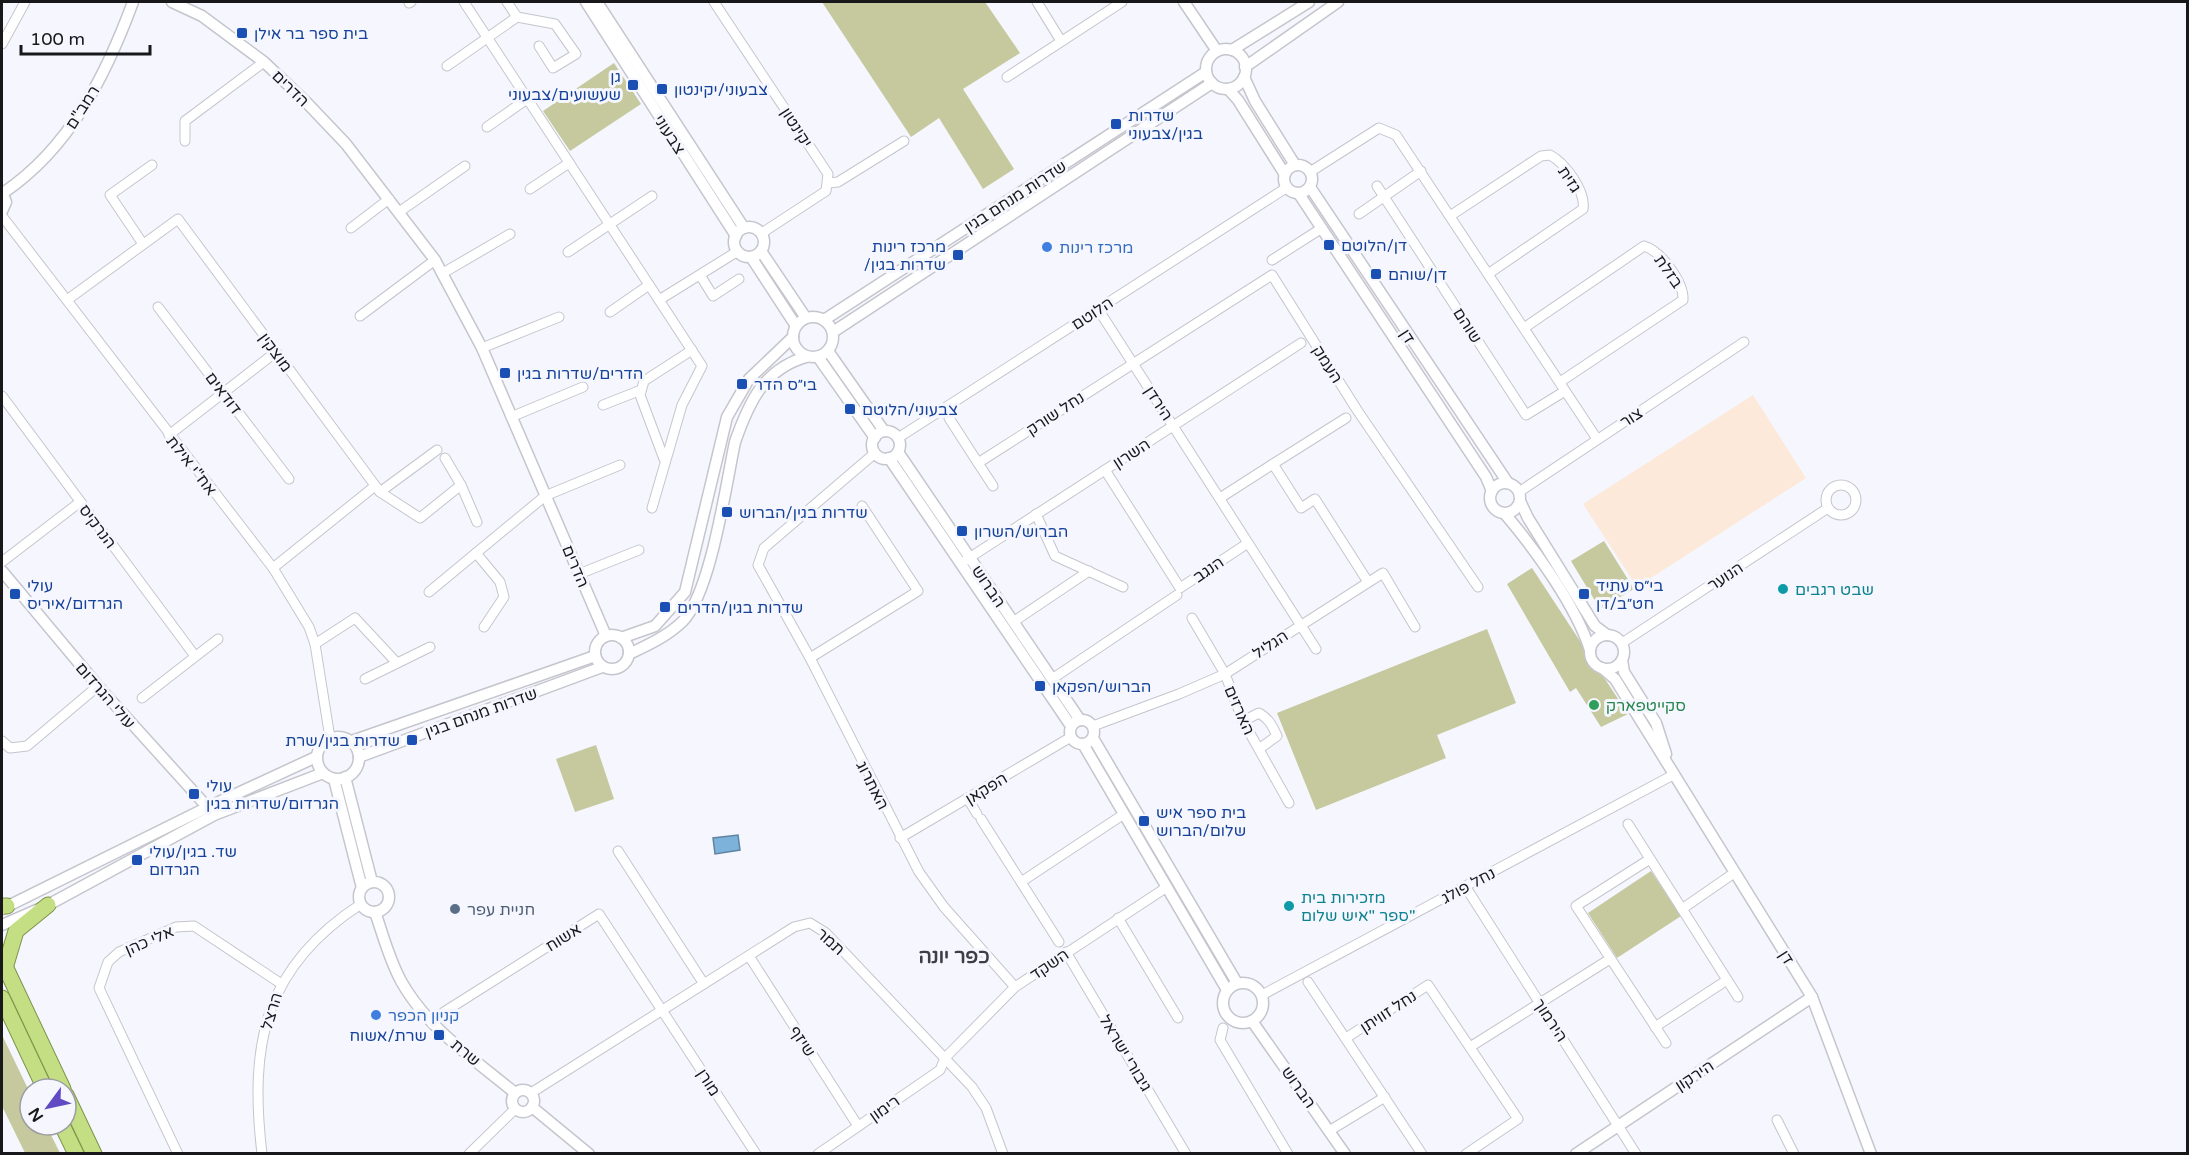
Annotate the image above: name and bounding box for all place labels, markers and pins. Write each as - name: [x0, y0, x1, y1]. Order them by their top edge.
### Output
- place label: בית ספר בר אילן: [254, 24, 368, 44]
- marker: בית ספר בר אילן: [235, 26, 249, 40]
- place label: גן שעשועים/צבעוני: [508, 67, 621, 105]
- marker: גן שעשועים/צבעוני: [626, 78, 640, 92]
- place label: צבעוני/יקינטון: [674, 80, 768, 100]
- marker: צבעוני/יקינטון: [655, 82, 669, 96]
- place label: שדרות בגין/צבעוני: [1128, 106, 1203, 144]
- marker: שדרות בגין/צבעוני: [1109, 117, 1123, 131]
- place label: דן/הלוטם: [1341, 236, 1407, 256]
- place label: מרכז רינות /שדרות בגין: [864, 237, 946, 275]
- place label: מרכז רינות: [1059, 238, 1133, 258]
- marker: דן/הלוטם: [1322, 238, 1336, 252]
- marker: מרכז רינות: [1040, 240, 1054, 254]
- marker: מרכז רינות /שדרות בגין: [951, 248, 965, 262]
- place label: דן/שוהם: [1388, 265, 1447, 285]
- marker: דן/שוהם: [1369, 267, 1383, 281]
- place label: הדרים/שדרות בגין: [517, 364, 643, 384]
- marker: הדרים/שדרות בגין: [498, 366, 512, 380]
- place label: בי״ס הדר: [754, 375, 817, 395]
- marker: בי״ס הדר: [735, 377, 749, 391]
- place label: צבעוני/הלוטם: [862, 400, 958, 420]
- marker: צבעוני/הלוטם: [843, 402, 857, 416]
- place label: שדרות בגין/הברוש: [739, 503, 868, 523]
- marker: שדרות בגין/הברוש: [720, 505, 734, 519]
- place label: הברוש/השרון: [974, 522, 1068, 542]
- marker: הברוש/השרון: [955, 524, 969, 538]
- place label: עולי הגרדום/איריס: [27, 576, 123, 614]
- place label: בי״ס עתיד חט״ב/דן: [1596, 576, 1664, 614]
- place label: שבט רגבים: [1795, 580, 1874, 600]
- marker: שבט רגבים: [1776, 582, 1790, 596]
- marker: עולי הגרדום/איריס: [8, 587, 22, 601]
- marker: בי״ס עתיד חט״ב/דן: [1577, 587, 1591, 601]
- place label: שדרות בגין/הדרים: [677, 598, 803, 618]
- marker: שדרות בגין/הדרים: [658, 600, 672, 614]
- place label: הברוש/הפקאן: [1052, 677, 1151, 697]
- marker: הברוש/הפקאן: [1033, 679, 1047, 693]
- place label: סקייטפארק: [1606, 696, 1686, 716]
- marker: סקייטפארק: [1587, 698, 1601, 712]
- place label: שדרות בגין/שרת: [285, 731, 400, 751]
- marker: שדרות בגין/שרת: [405, 733, 419, 747]
- place label: עולי הגרדום/שדרות בגין: [206, 776, 339, 814]
- marker: עולי הגרדום/שדרות בגין: [187, 787, 201, 801]
- place label: בית ספר איש שלום/הברוש: [1156, 803, 1246, 841]
- marker: בית ספר איש שלום/הברוש: [1137, 814, 1151, 828]
- place label: שד. בגין/עולי הגרדום: [149, 842, 237, 880]
- marker: שד. בגין/עולי הגרדום: [130, 853, 144, 867]
- place label: מזכירות בית ספר "איש שלום": [1301, 888, 1416, 926]
- marker: מזכירות בית ספר "איש שלום": [1282, 899, 1296, 913]
- place label: חניית עפר: [467, 900, 535, 920]
- marker: חניית עפר: [448, 902, 462, 916]
- place label: קניון הכפר: [388, 1006, 459, 1026]
- marker: קניון הכפר: [369, 1008, 383, 1022]
- place label: שרת/אשוח: [349, 1026, 427, 1046]
- marker: שרת/אשוח: [432, 1028, 446, 1042]

